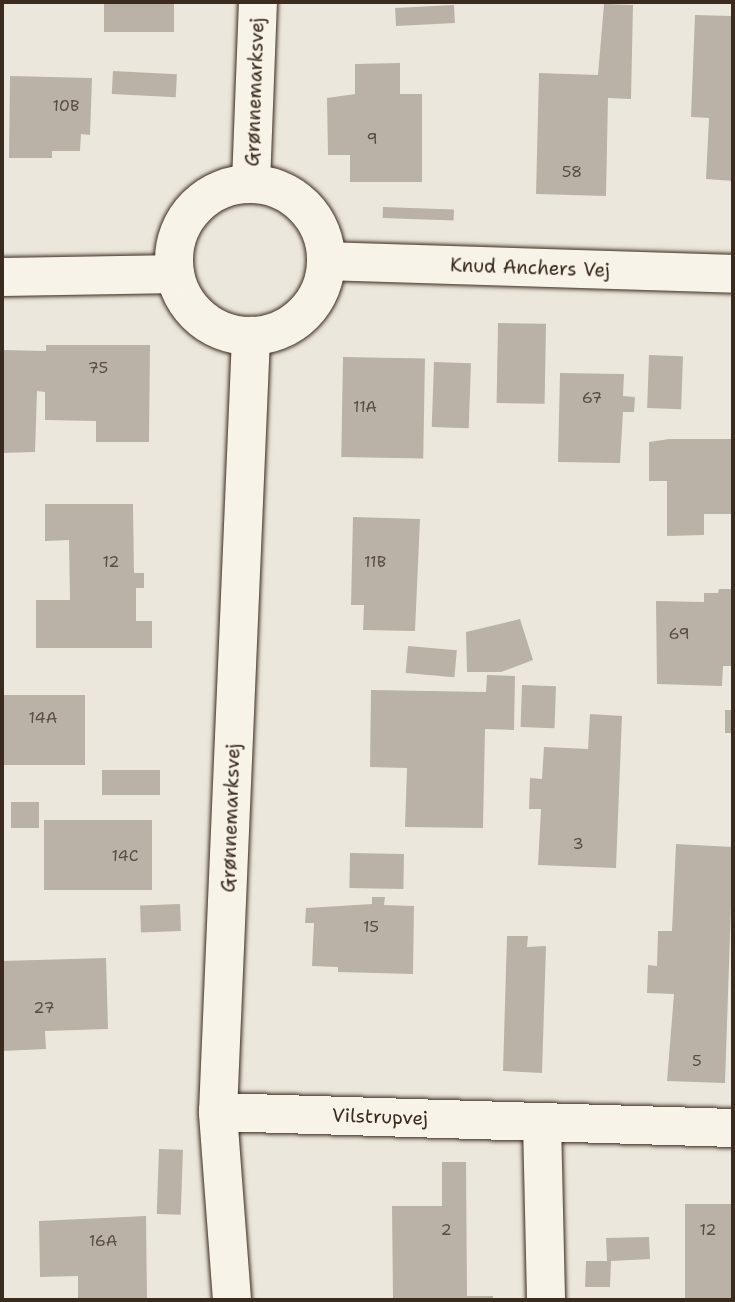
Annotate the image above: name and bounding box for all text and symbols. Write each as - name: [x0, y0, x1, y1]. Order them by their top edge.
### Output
- street label: Grønnemarksvej: [241, 17, 269, 167]
- house number: 10B: [53, 96, 79, 116]
- house number: 9: [366, 129, 378, 149]
- house number: 58: [562, 162, 582, 182]
- street label: Knud Anchers Vej: [450, 254, 610, 282]
- house number: 75: [88, 358, 108, 378]
- house number: 67: [582, 388, 602, 408]
- house number: 11A: [353, 397, 377, 417]
- house number: 12: [102, 552, 120, 572]
- house number: 11B: [364, 552, 386, 572]
- house number: 69: [668, 624, 690, 644]
- house number: 14A: [29, 708, 57, 728]
- street label: Grønnemarksvej: [217, 743, 245, 893]
- house number: 3: [572, 834, 584, 854]
- house number: 14C: [112, 846, 138, 866]
- house number: 15: [363, 917, 379, 937]
- house number: 27: [33, 998, 55, 1018]
- house number: 5: [692, 1051, 702, 1071]
- street label: Vilstrupvej: [332, 1104, 428, 1130]
- house number: 2: [440, 1220, 452, 1240]
- house number: 12: [699, 1220, 717, 1240]
- house number: 16A: [89, 1231, 117, 1251]

